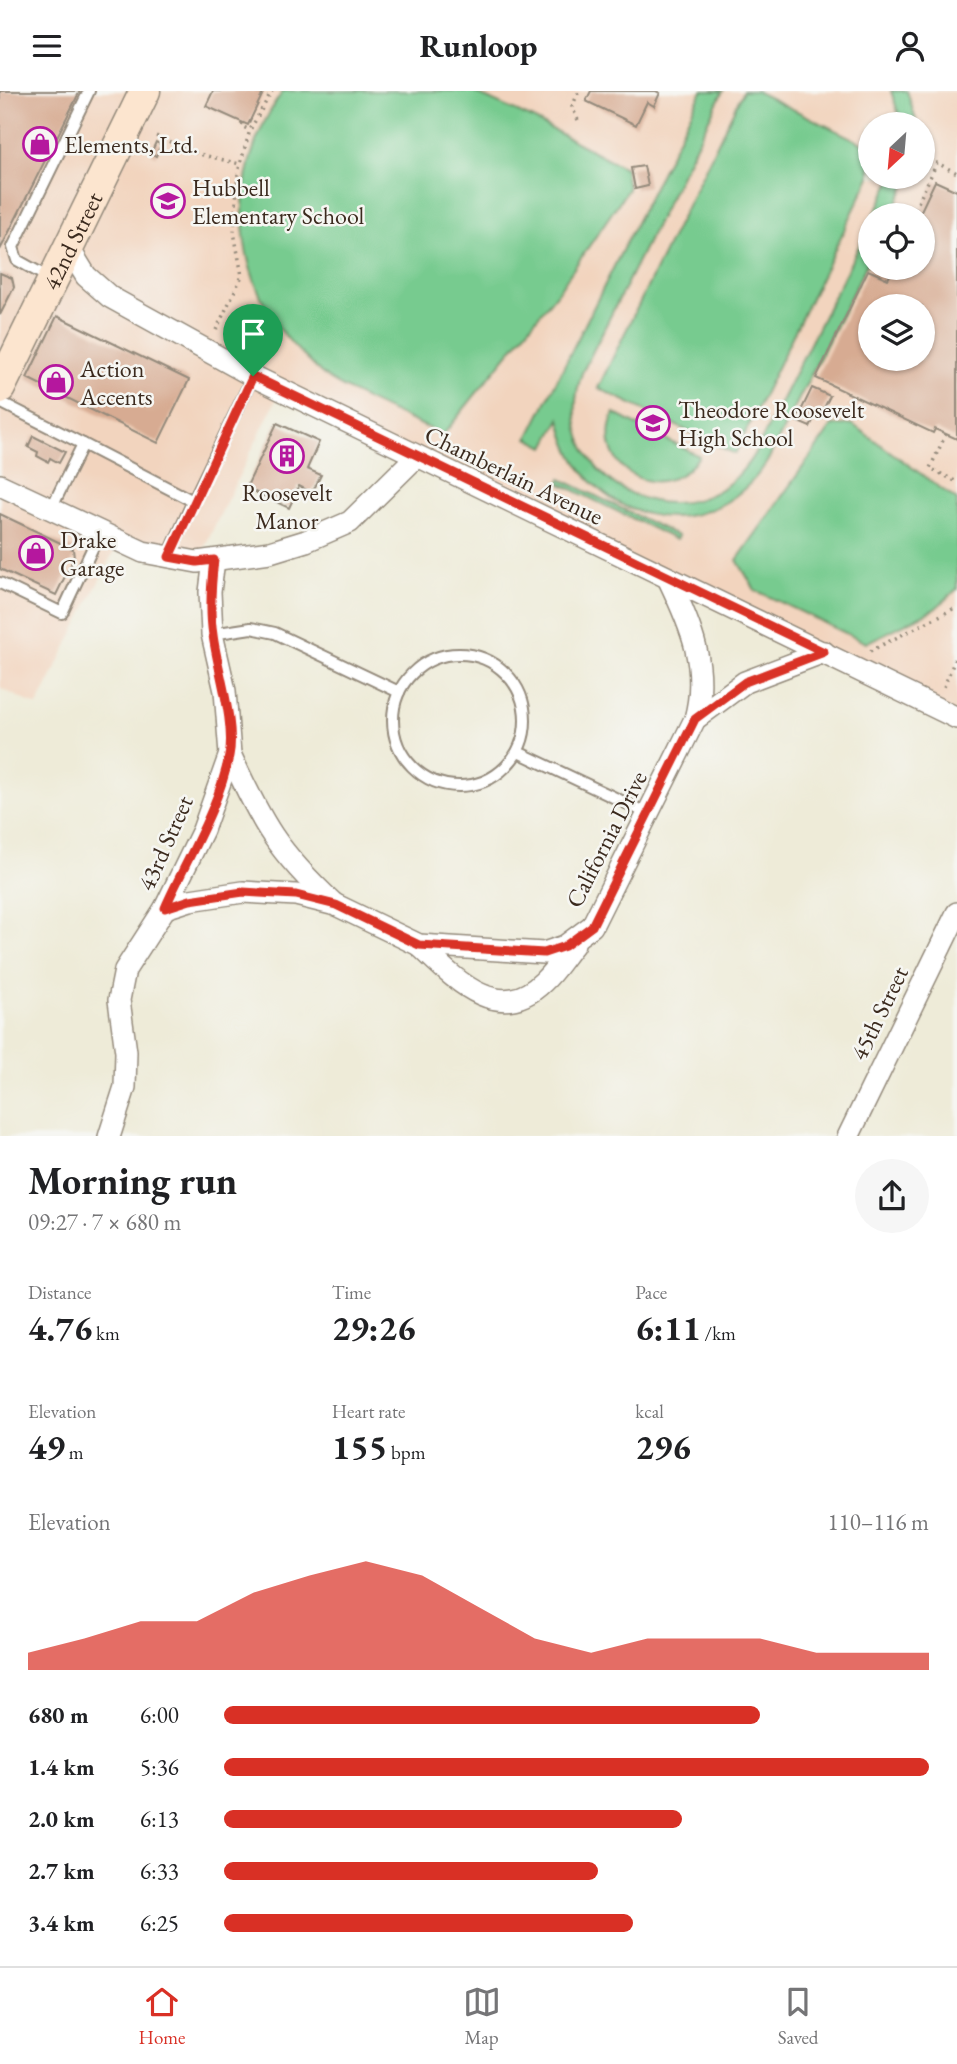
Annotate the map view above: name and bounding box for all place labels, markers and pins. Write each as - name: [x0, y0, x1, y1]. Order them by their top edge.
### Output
- shop icon: Elements, Ltd.: [21, 125, 59, 163]
- place label: Elements, Ltd.: [64, 129, 198, 160]
- place label: Hubbell Elementary School: [192, 172, 364, 231]
- school or university icon: Hubbell Elementary School: [149, 182, 187, 220]
- pin: [223, 304, 283, 376]
- place label: Action Accents: [79, 353, 153, 412]
- shop icon: Action Accents: [37, 363, 75, 401]
- place label: Theodore Roosevelt High School: [678, 394, 865, 453]
- school or university icon: Theodore Roosevelt High School: [634, 404, 672, 442]
- building icon: Roosevelt Manor: [268, 437, 306, 475]
- place label: Roosevelt Manor: [242, 477, 333, 536]
- place label: Drake Garage: [60, 524, 124, 583]
- shop icon: Drake Garage: [17, 534, 55, 572]

